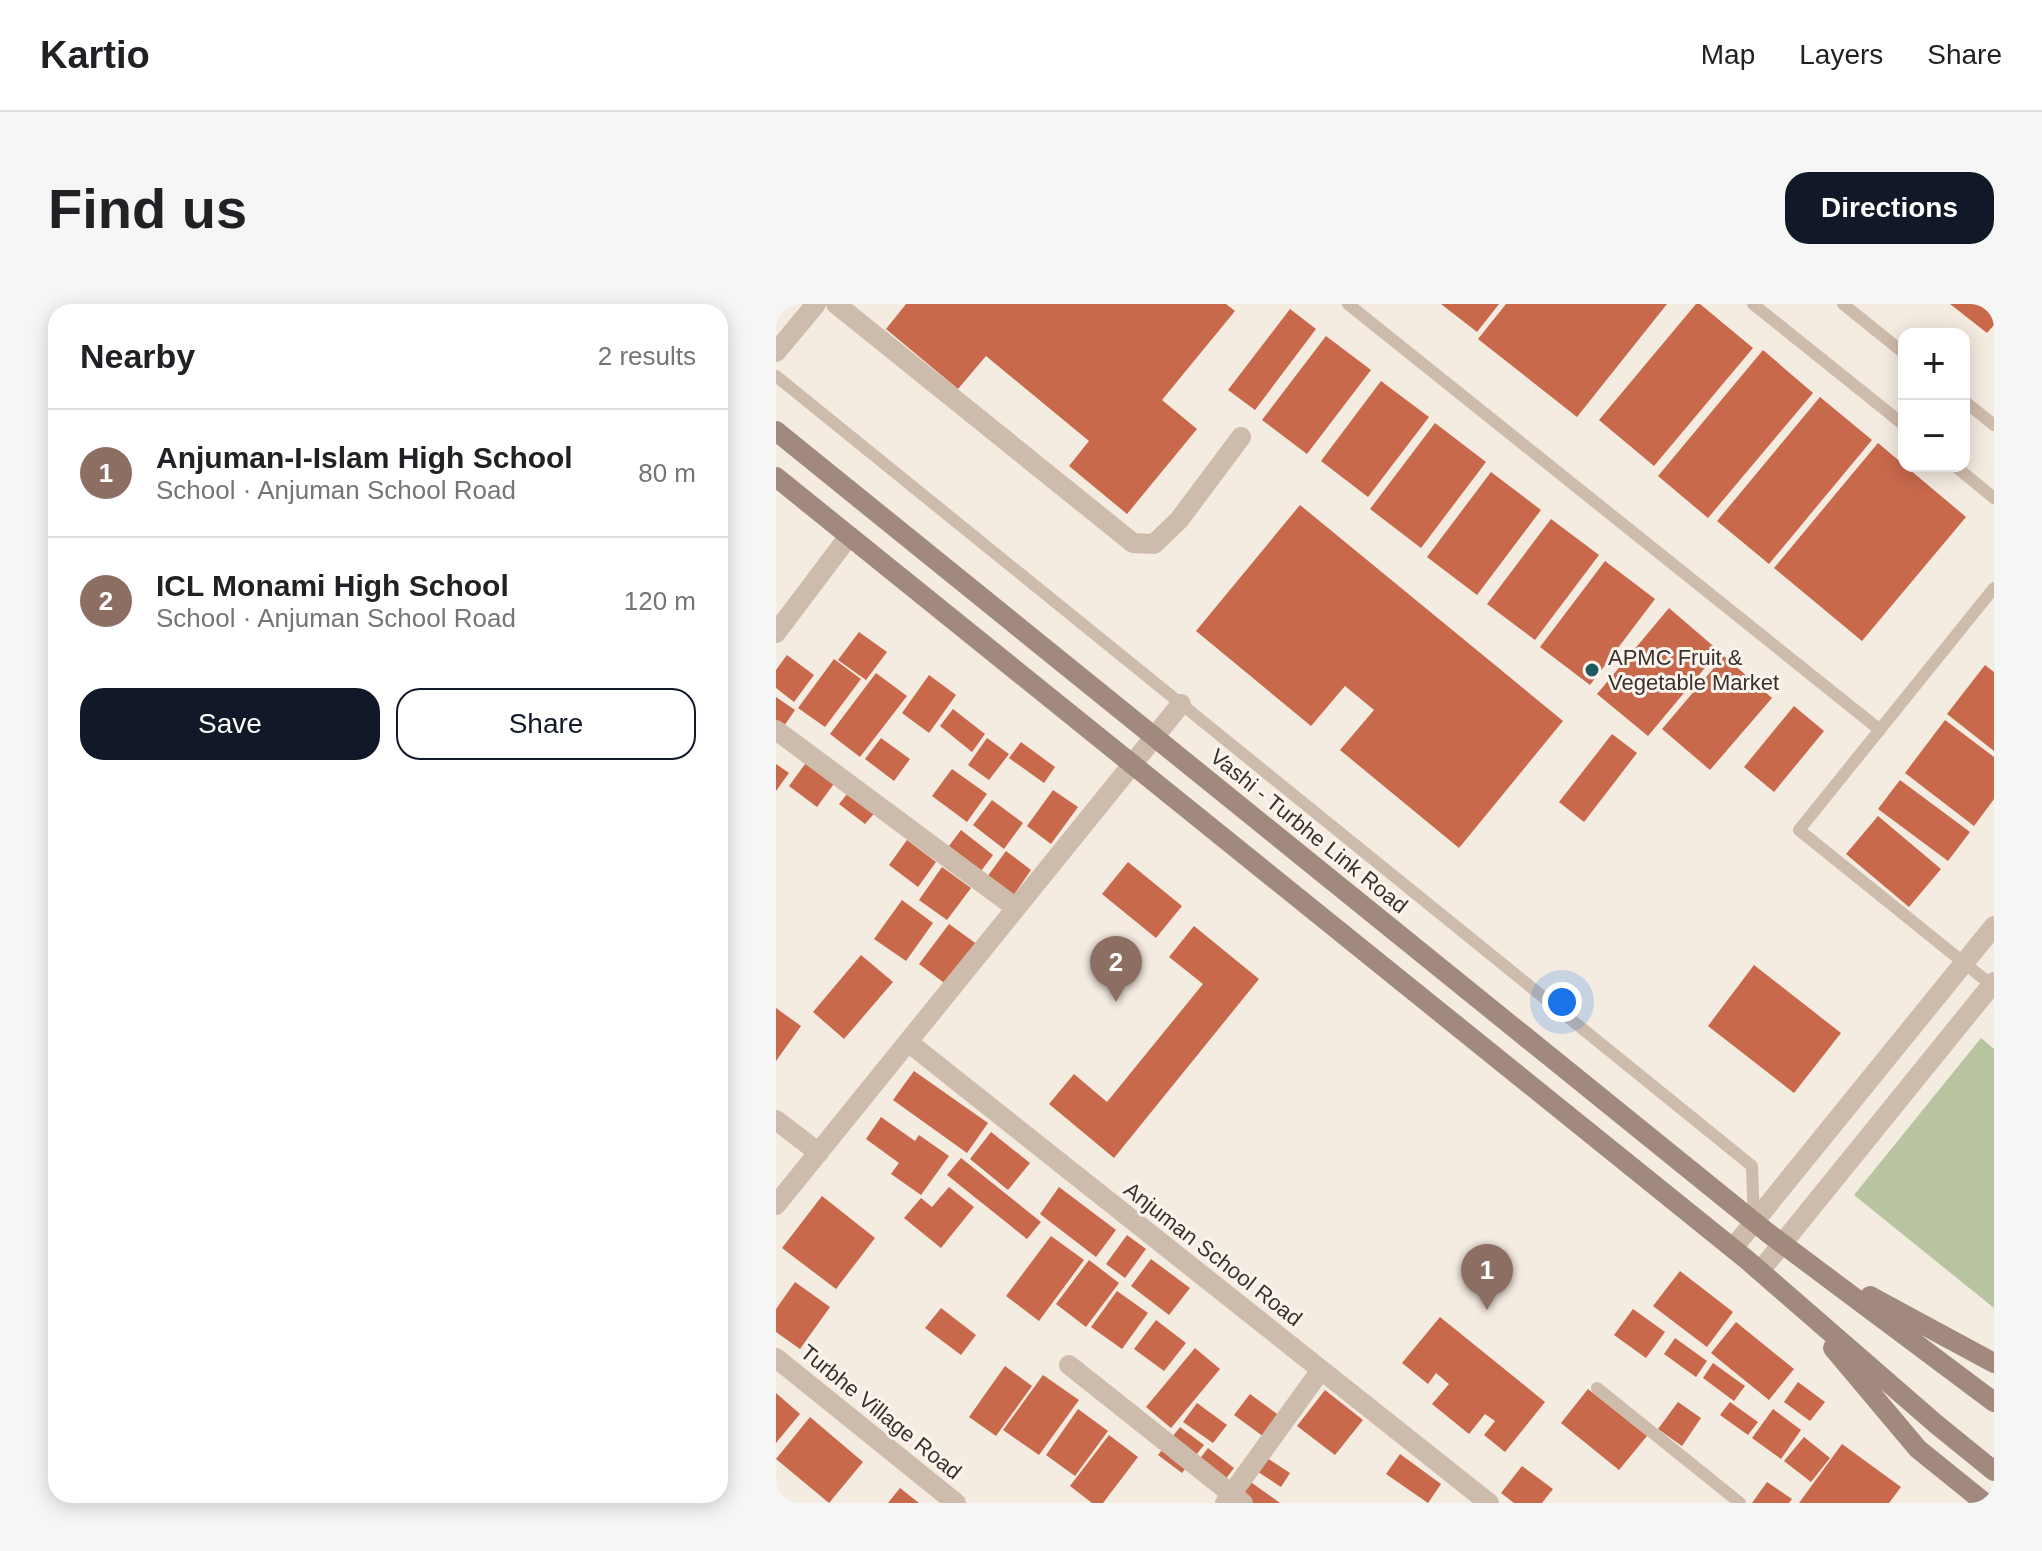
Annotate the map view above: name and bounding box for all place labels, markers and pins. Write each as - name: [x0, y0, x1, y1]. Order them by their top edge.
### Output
- place label: APMC Fruit & Vegetable Market: [1608, 645, 1779, 695]
- marker: APMC Fruit & Vegetable Market: [1583, 661, 1601, 679]
- pin: 2: [1090, 936, 1142, 1002]
- pin: 1: [1461, 1244, 1513, 1310]

